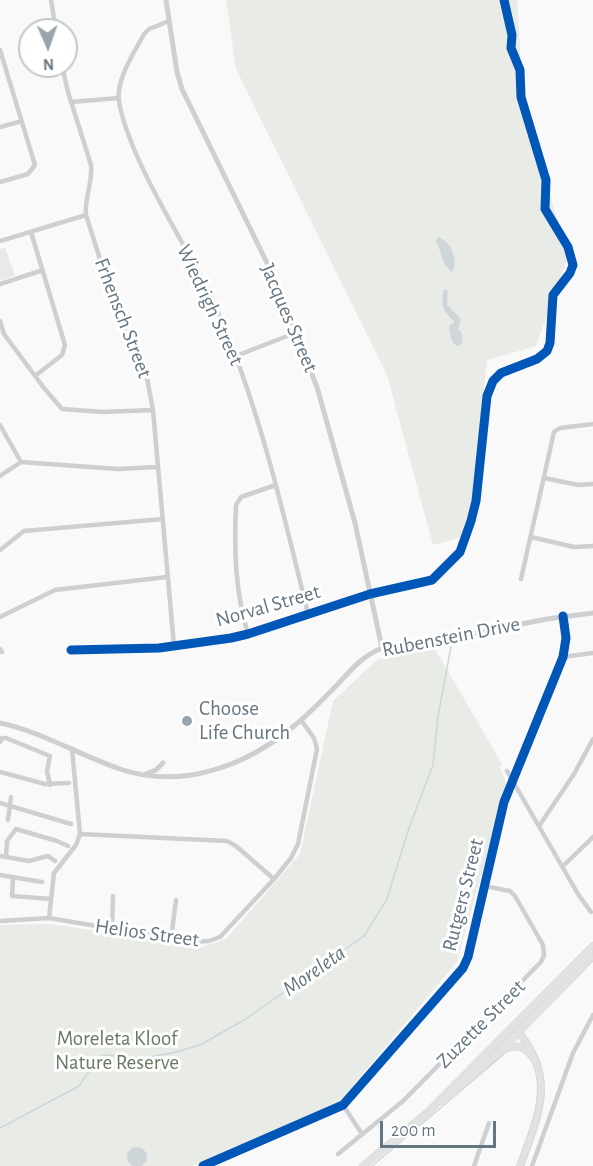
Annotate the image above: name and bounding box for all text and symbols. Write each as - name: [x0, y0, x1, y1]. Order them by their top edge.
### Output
- north arrow: [18, 18, 78, 78]
- text: N: [43, 56, 54, 72]
- street label: Wiedrigh Street: [171, 241, 249, 369]
- street label: Frhensch Street: [89, 255, 157, 381]
- street label: Jacques Street: [255, 260, 323, 376]
- street label: Norval Street: [213, 579, 323, 633]
- street label: Rubenstein Drive: [380, 611, 522, 663]
- place label: Choose Life Church: [199, 696, 290, 746]
- marker: Choose Life Church: [180, 714, 194, 728]
- street label: Rutgers Street: [437, 836, 489, 954]
- street label: Helios Street: [93, 913, 201, 953]
- water label: Moreleta: [277, 940, 351, 1002]
- street label: Zuzette Street: [431, 974, 531, 1074]
- park label: Moreleta Kloof Nature Reserve: [55, 1026, 179, 1076]
- scale bar: [383, 1109, 498, 1147]
- text: 200 m: [391, 1122, 436, 1140]

